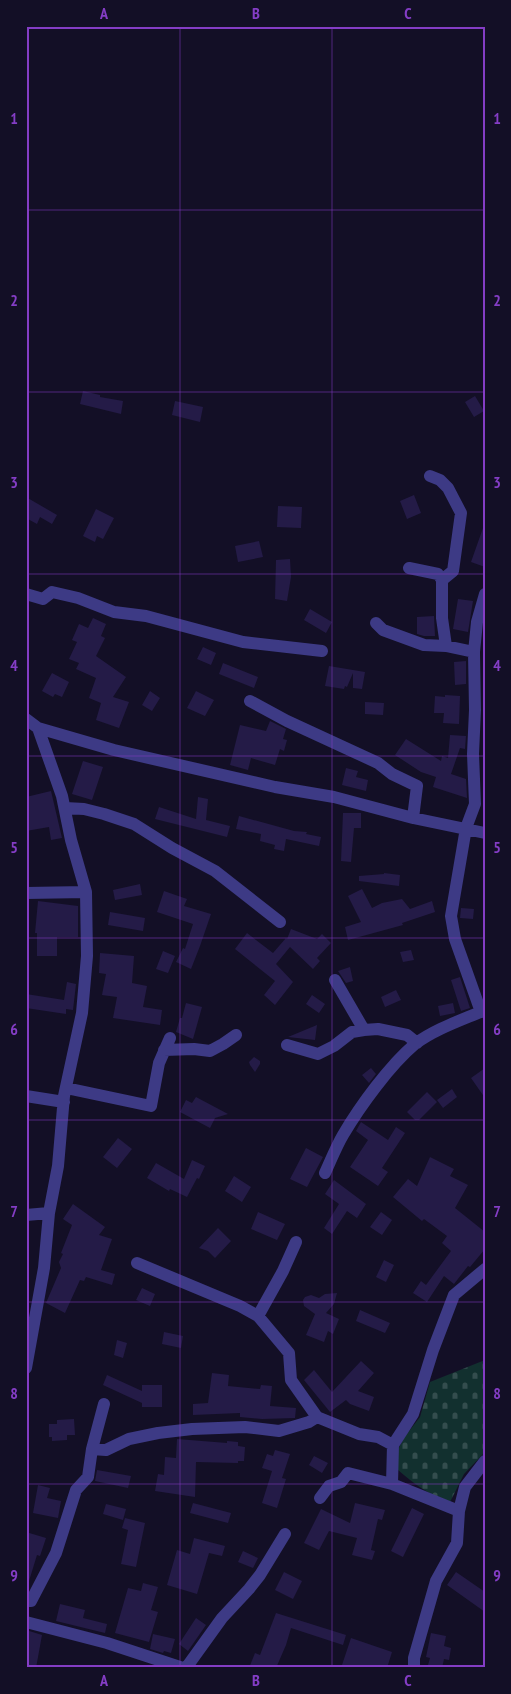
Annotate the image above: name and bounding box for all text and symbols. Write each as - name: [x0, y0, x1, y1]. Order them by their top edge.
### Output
- text: A: [99, 3, 109, 23]
- text: B: [252, 3, 260, 23]
- text: C: [404, 3, 412, 23]
- text: 1: [10, 108, 18, 128]
- text: 1: [493, 108, 501, 128]
- text: 2: [10, 290, 18, 310]
- text: 2: [493, 290, 501, 310]
- text: 3: [10, 472, 18, 492]
- text: 3: [493, 472, 501, 492]
- text: 4: [10, 655, 18, 675]
- text: 4: [493, 655, 501, 675]
- text: 5: [10, 837, 18, 857]
- text: 5: [493, 837, 501, 857]
- text: 6: [10, 1019, 18, 1039]
- text: 6: [493, 1019, 501, 1039]
- text: 7: [10, 1201, 18, 1221]
- text: 7: [493, 1201, 501, 1221]
- text: 8: [10, 1383, 18, 1403]
- text: 8: [493, 1383, 501, 1403]
- text: 9: [10, 1565, 18, 1585]
- text: 9: [493, 1565, 501, 1585]
- text: A: [99, 1670, 109, 1690]
- text: B: [252, 1670, 260, 1690]
- text: C: [404, 1670, 412, 1690]

